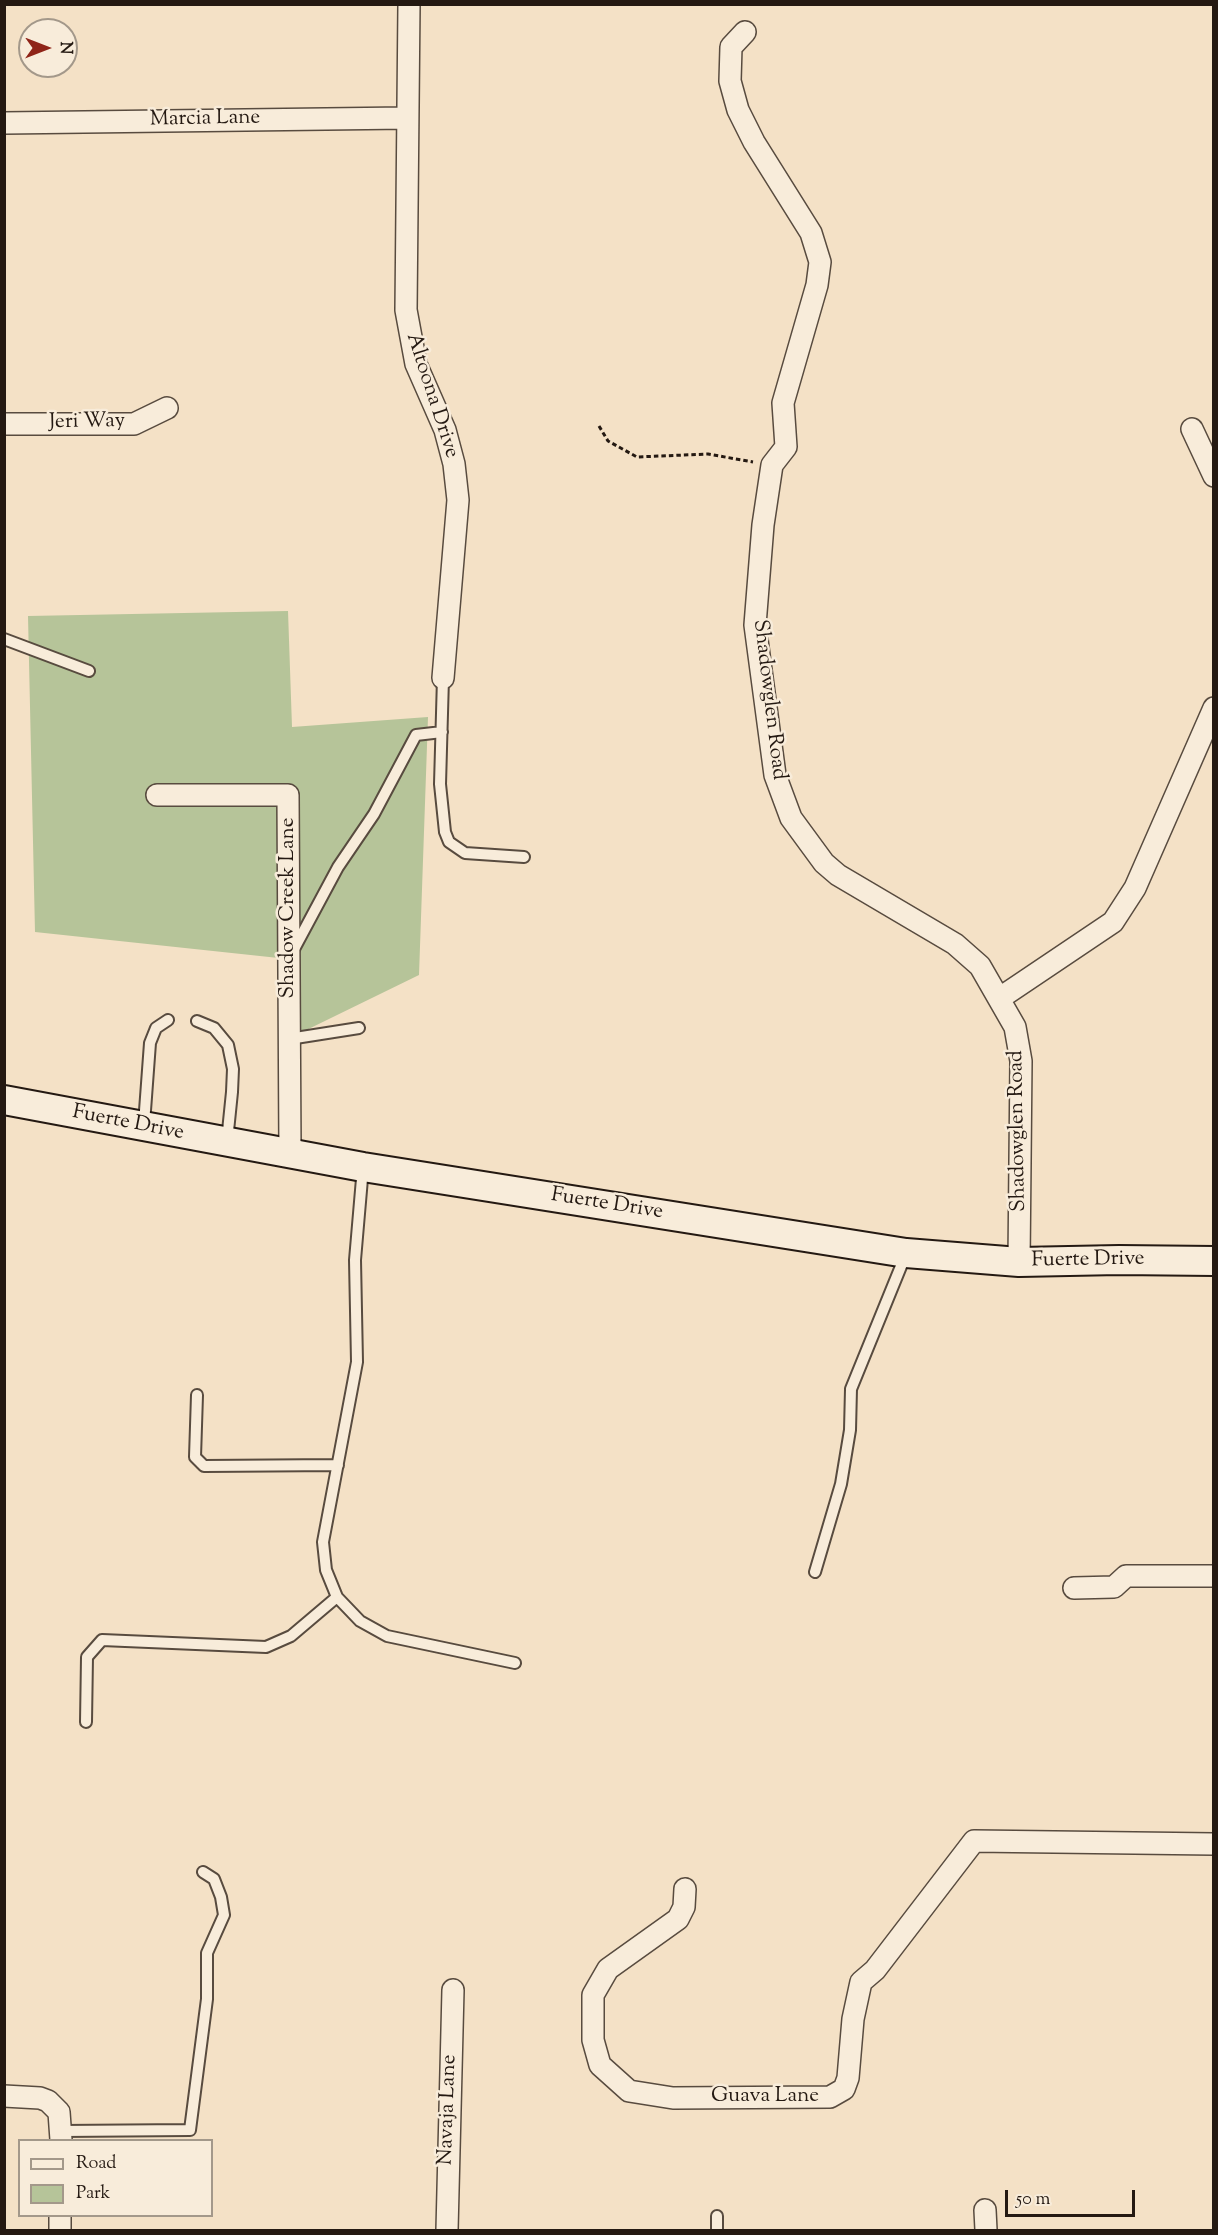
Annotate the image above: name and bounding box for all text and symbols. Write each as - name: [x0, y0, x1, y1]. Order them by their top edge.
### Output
- north arrow: [18, 18, 78, 78]
- text: N: [53, 42, 76, 54]
- street label: Marcia Lane: [150, 106, 260, 134]
- street label: Altoona Drive: [399, 330, 463, 462]
- street label: Jeri Way: [49, 410, 125, 436]
- street label: Shadowglen Road: [746, 618, 790, 782]
- street label: Shadow Creek Lane: [276, 817, 302, 999]
- street label: Shadowglen Road: [1005, 1050, 1033, 1212]
- street label: Fuerte Drive: [70, 1101, 186, 1147]
- street label: Fuerte Drive: [549, 1184, 665, 1226]
- street label: Fuerte Drive: [1031, 1247, 1145, 1275]
- street label: Navaja Lane: [434, 2054, 464, 2166]
- street label: Guava Lane: [711, 2084, 819, 2110]
- legend: [18, 2139, 213, 2217]
- text: Road: [76, 2151, 116, 2177]
- scale bar: [1008, 2178, 1138, 2216]
- text: Park: [76, 2181, 110, 2207]
- text: 50 m: [1016, 2187, 1050, 2213]

